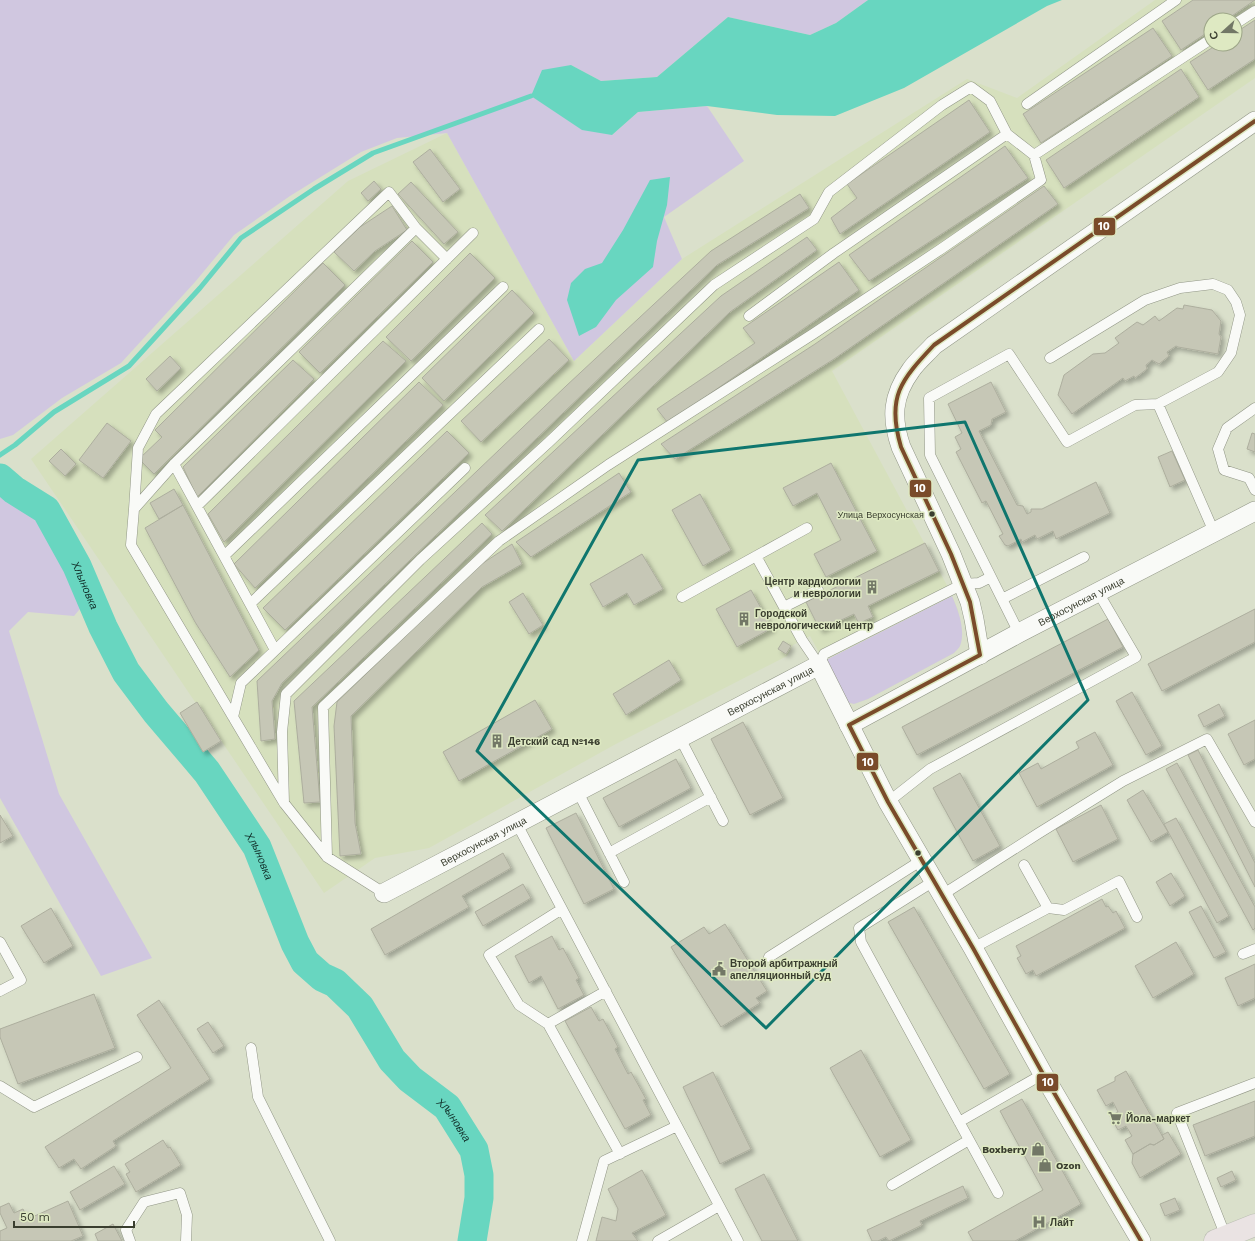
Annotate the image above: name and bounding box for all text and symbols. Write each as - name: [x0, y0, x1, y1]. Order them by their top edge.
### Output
- north arrow: [1203, 12, 1243, 52]
- text: С: [1207, 29, 1222, 41]
- line badge: 10: [1093, 217, 1116, 236]
- text: 10: [1098, 220, 1110, 233]
- line badge: 10: [909, 479, 932, 498]
- text: 10: [914, 482, 926, 495]
- marker: Улица Верхосунская: [927, 509, 937, 519]
- place label: Улица Верхосунская: [838, 510, 924, 520]
- water label: Хлыновка: [68, 558, 101, 611]
- street label: Верхосунская улица: [1036, 574, 1126, 628]
- place label: Центр кардиологии и неврологии: [765, 576, 861, 599]
- building icon: Центр кардиологии и неврологии: [864, 579, 880, 595]
- place label: Городской неврологический центр: [755, 608, 873, 631]
- building icon: Городской неврологический центр: [736, 611, 752, 627]
- street label: Верхосунская улица: [726, 664, 816, 718]
- building icon: Детский сад №146: [489, 733, 505, 749]
- place label: Детский сад №146: [508, 736, 600, 747]
- line badge: 10: [856, 752, 879, 771]
- text: 10: [862, 756, 874, 769]
- street label: Верхосунская улица: [439, 814, 529, 868]
- water label: Хлыновка: [242, 829, 275, 882]
- unlabelled marker: [913, 848, 923, 858]
- place label: Второй арбитражный апелляционный суд: [730, 958, 838, 981]
- public building icon: Второй арбитражный апелляционный суд: [711, 961, 727, 977]
- line badge: 10: [1036, 1073, 1059, 1092]
- text: 10: [1042, 1076, 1054, 1089]
- water label: Хлыновка: [433, 1095, 473, 1144]
- supermarket icon: Йола-маркет: [1107, 1110, 1123, 1126]
- place label: Йола-маркет: [1126, 1112, 1191, 1124]
- shop icon: Boxberry: [1030, 1141, 1046, 1157]
- place label: Boxberry: [982, 1144, 1027, 1155]
- shop icon: Ozon: [1037, 1157, 1053, 1173]
- place label: Ozon: [1056, 1160, 1081, 1171]
- scale bar: [14, 1203, 134, 1229]
- text: 50 m: [20, 1210, 50, 1224]
- hospital icon: Лайт: [1031, 1214, 1047, 1230]
- place label: Лайт: [1050, 1217, 1074, 1228]

